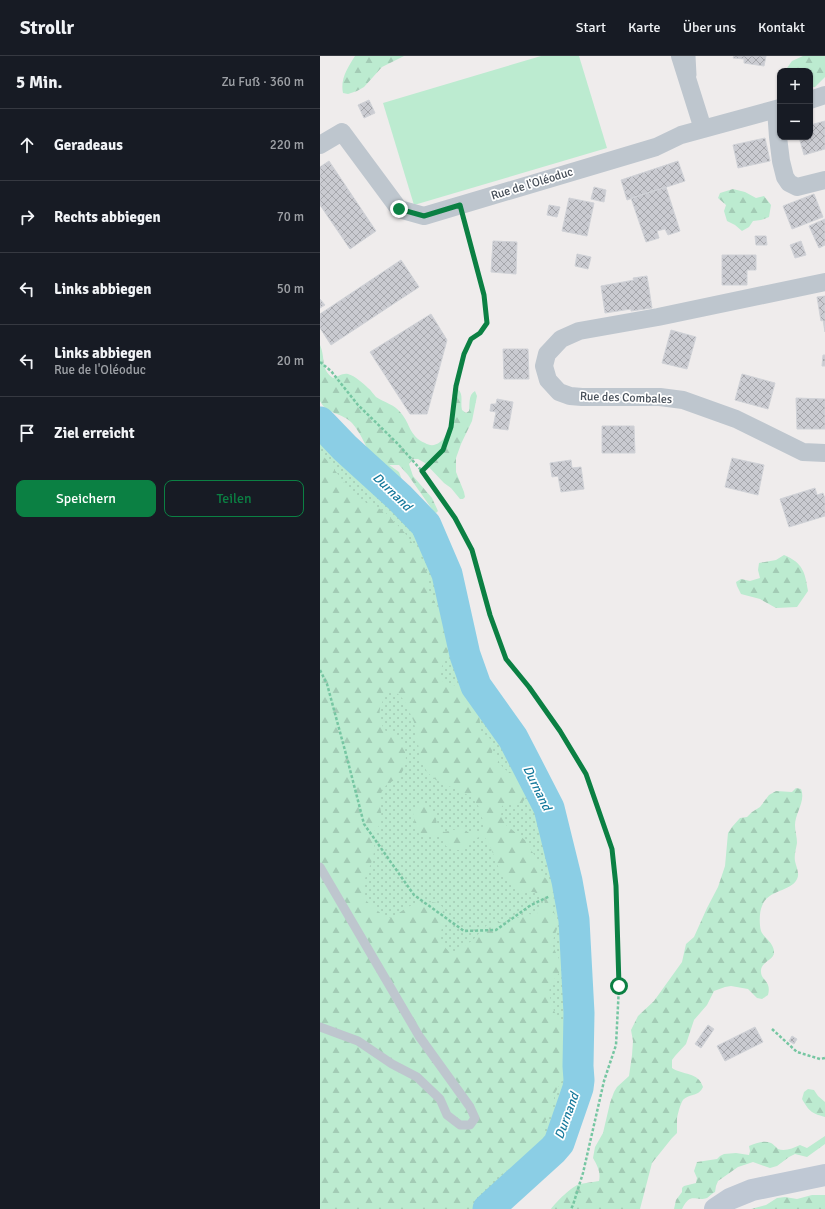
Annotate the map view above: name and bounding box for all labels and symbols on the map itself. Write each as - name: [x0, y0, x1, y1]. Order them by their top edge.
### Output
- street label: Rue de l'Oléoduc: [489, 164, 575, 204]
- route end: [390, 200, 408, 218]
- street label: Rue des Combales: [580, 389, 672, 407]
- water label: Durnand: [369, 470, 416, 516]
- water label: Durnand: [519, 763, 556, 815]
- route start: [610, 977, 628, 995]
- water label: Durnand: [551, 1089, 583, 1141]

